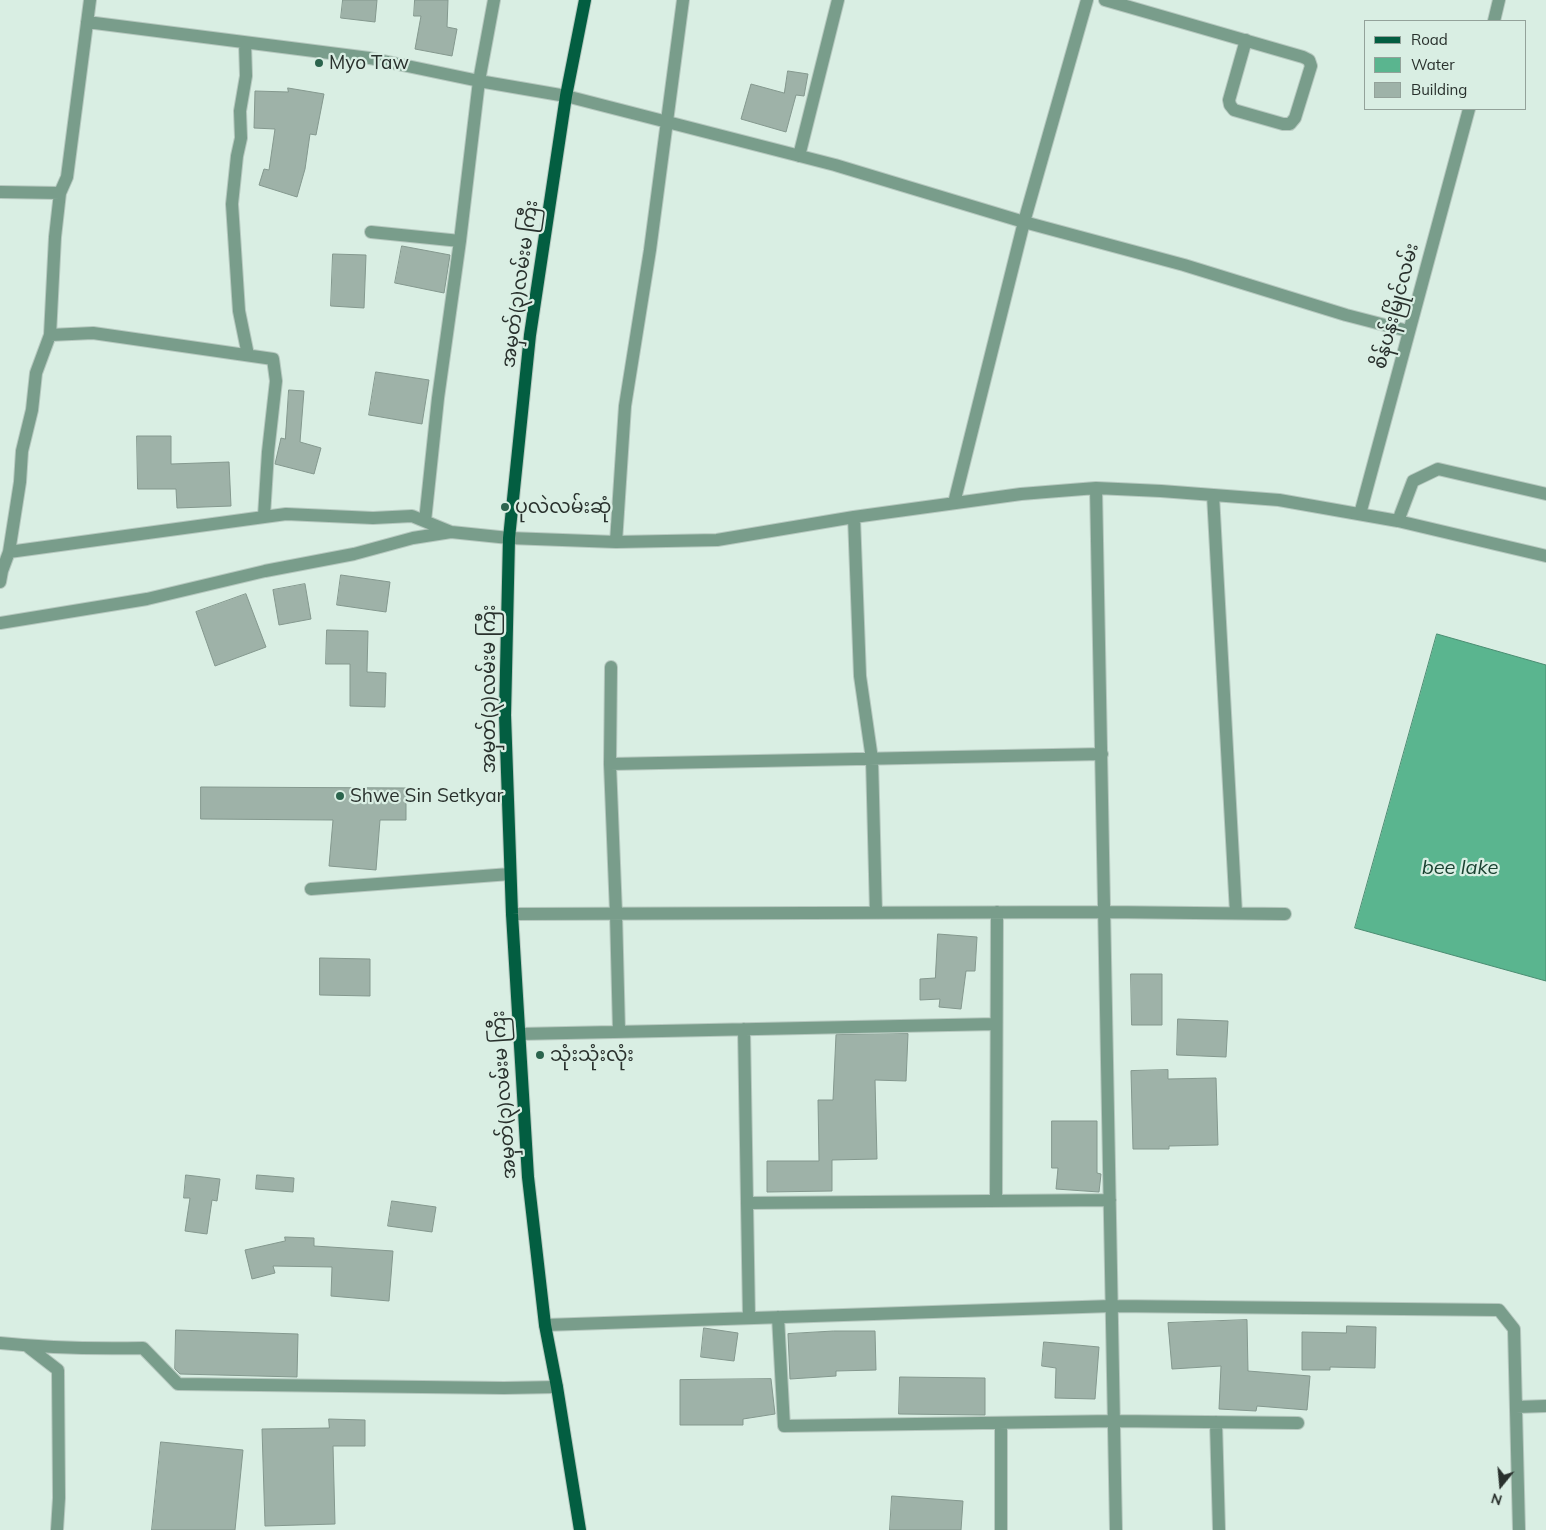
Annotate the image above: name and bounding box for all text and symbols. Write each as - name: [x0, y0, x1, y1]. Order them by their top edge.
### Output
- legend: [1364, 20, 1526, 110]
- text: Road: [1411, 30, 1448, 49]
- place label: Myo Taw: [329, 52, 409, 74]
- text: Water: [1411, 55, 1455, 74]
- marker: Myo Taw: [313, 57, 325, 69]
- text: Building: [1411, 80, 1467, 99]
- street label: အမှတ်(၃)လမ်းမ ကြီး: [497, 199, 543, 369]
- street label: စိန်ပန်းမြိုင်လမ်း: [1368, 241, 1424, 371]
- place label: ပုလဲလမ်းဆုံ: [515, 496, 611, 518]
- marker: ပုလဲလမ်းဆုံ: [499, 501, 511, 513]
- street label: အမှတ်(၃)လမ်းမ ကြီး: [478, 604, 500, 774]
- place label: Shwe Sin Setkyar: [350, 785, 503, 807]
- marker: Shwe Sin Setkyar: [334, 790, 346, 802]
- water label: bee lake: [1422, 856, 1498, 880]
- street label: အမှတ်(၃)လမ်းမ ကြီး: [487, 1010, 521, 1180]
- place label: သုံးသုံးလုံး: [550, 1044, 634, 1066]
- marker: သုံးသုံးလုံး: [534, 1049, 546, 1061]
- north arrow: [1476, 1460, 1526, 1510]
- text: N: [1489, 1489, 1504, 1510]

